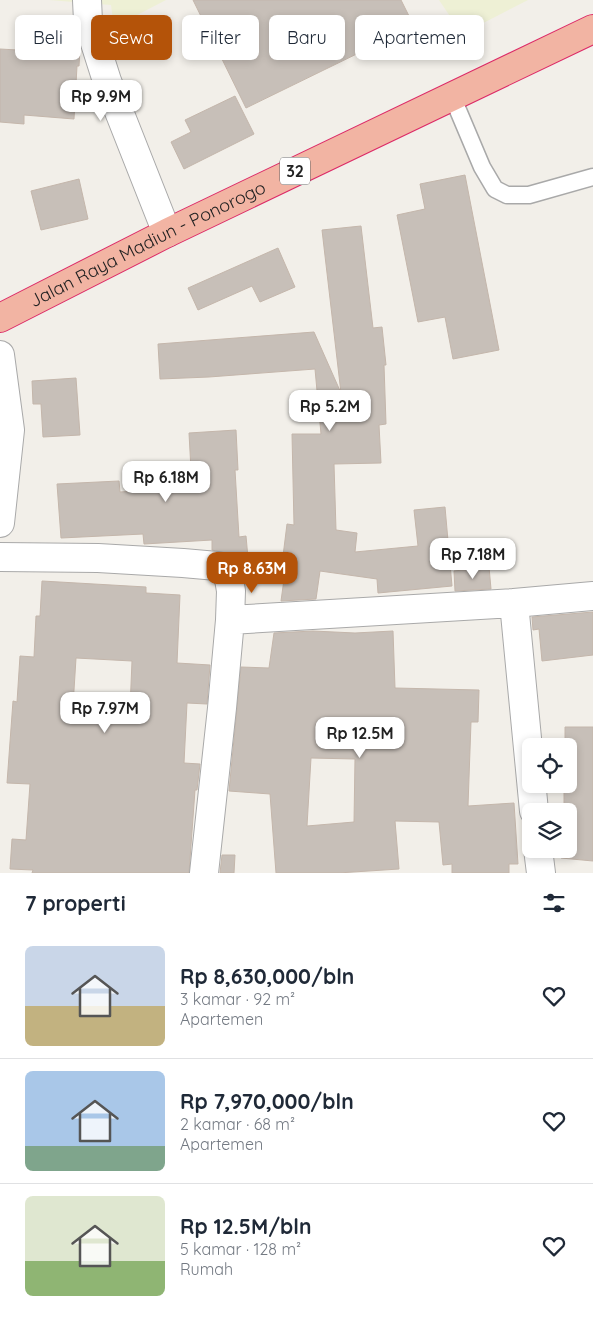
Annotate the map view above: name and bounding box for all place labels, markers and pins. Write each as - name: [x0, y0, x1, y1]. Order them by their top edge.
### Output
- pin: Rp 9.9M: [55, 80, 147, 122]
- pin: Rp 5.2M: [284, 390, 376, 432]
- pin: Rp 6.18M: [114, 460, 218, 503]
- pin: Rp 7.18M: [421, 538, 525, 580]
- pin: Rp 8.63M: [200, 552, 304, 594]
- pin: Rp 7.97M: [53, 692, 157, 734]
- pin: Rp 12.5M: [308, 716, 412, 759]

